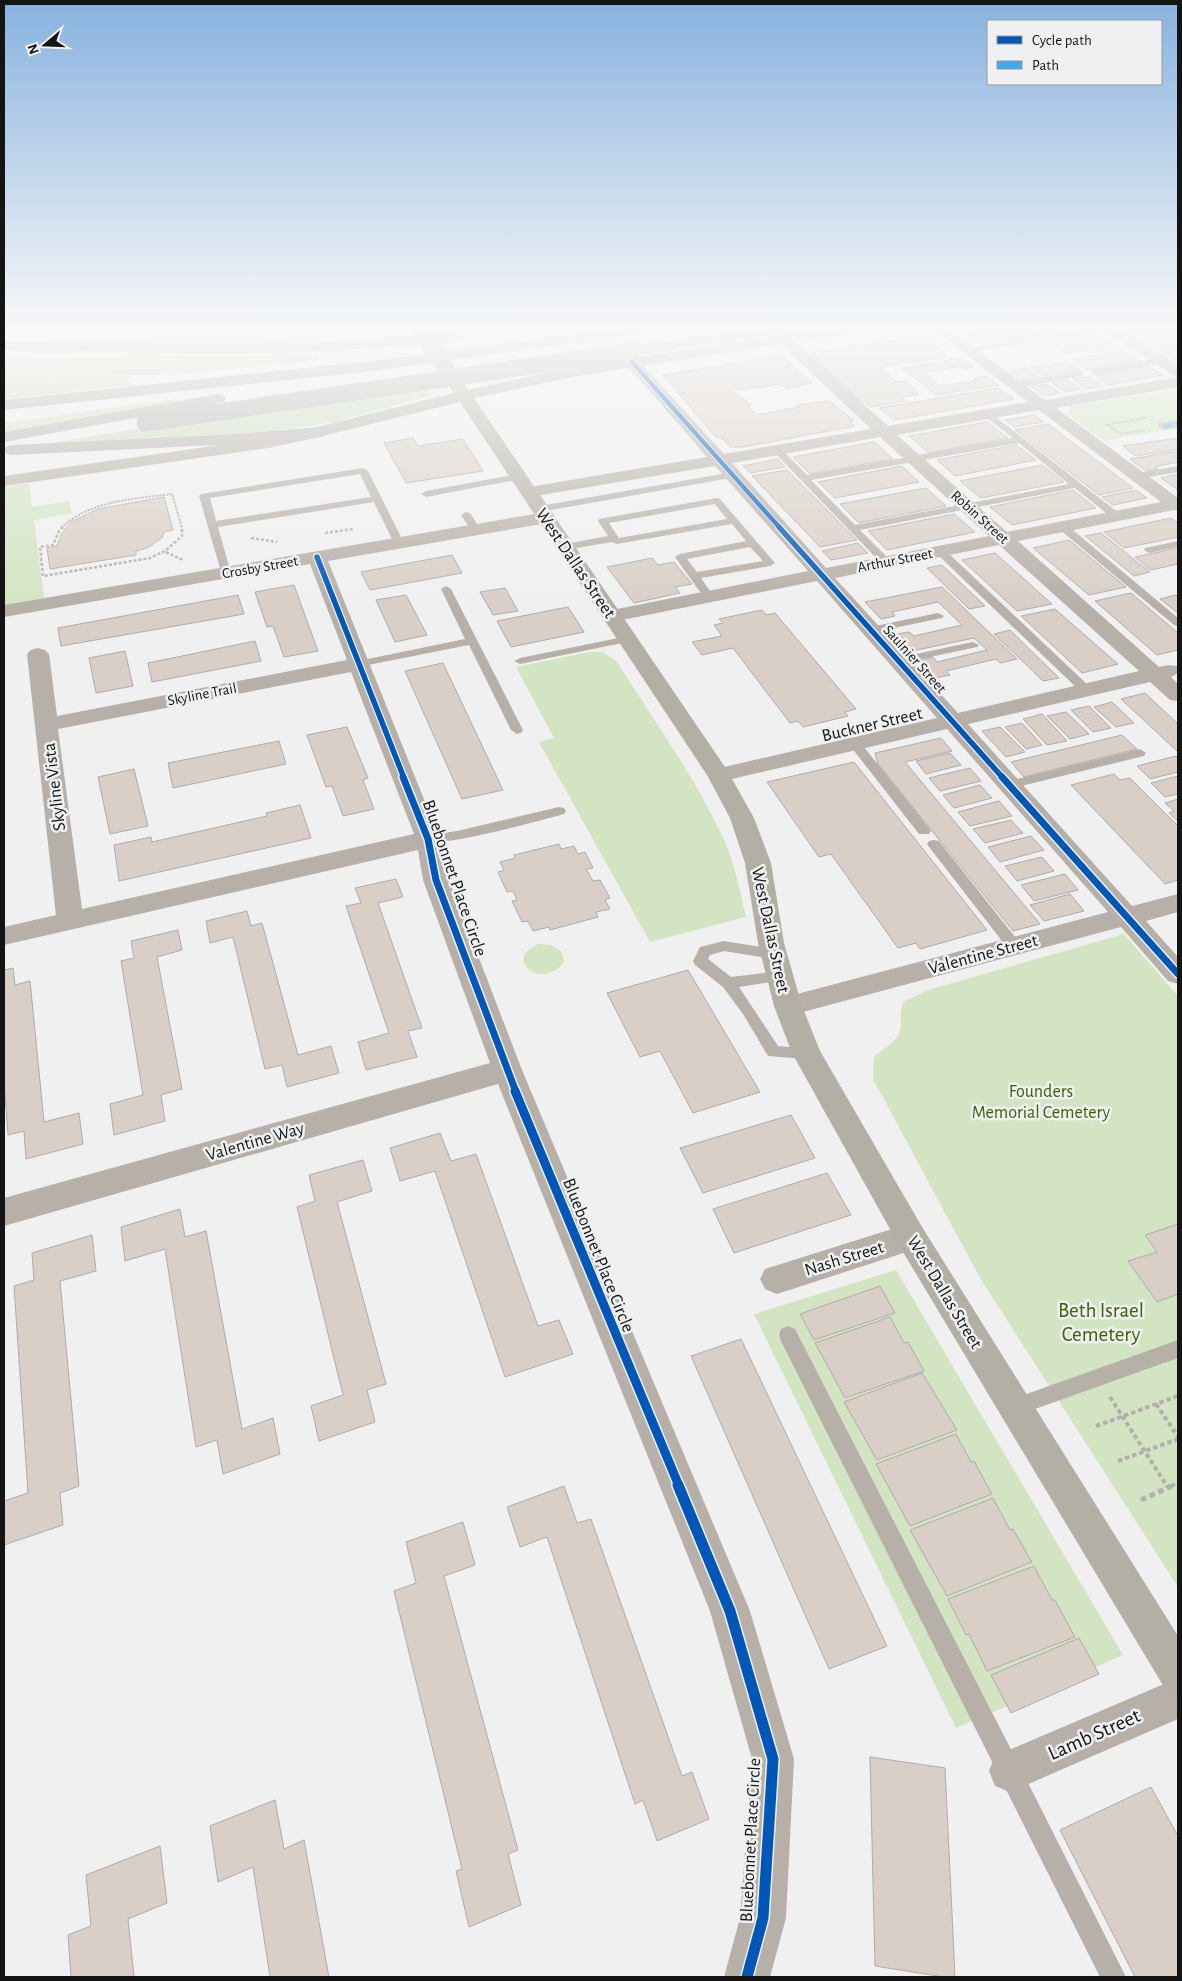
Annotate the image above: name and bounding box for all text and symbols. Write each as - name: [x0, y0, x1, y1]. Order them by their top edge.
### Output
- north arrow: [20, 20, 70, 70]
- legend: [987, 20, 1162, 85]
- text: Cycle path: [1032, 33, 1092, 48]
- text: N: [25, 42, 42, 56]
- text: Path: [1032, 58, 1059, 73]
- street label: Robin Street: [948, 488, 1012, 547]
- street label: West Dallas Street: [532, 505, 619, 622]
- street label: Arthur Street: [856, 546, 934, 575]
- street label: Crosby Street: [221, 553, 299, 582]
- street label: Saulnier Street: [880, 622, 949, 696]
- street label: Skyline Trail: [166, 680, 238, 709]
- street label: Buckner Street: [820, 705, 925, 745]
- street label: Skyline Vista: [41, 742, 69, 832]
- street label: Bluebonnet Place Circle: [419, 798, 489, 959]
- street label: West Dallas Street: [748, 866, 792, 995]
- street label: Valentine Street: [927, 932, 1040, 978]
- park label: Founders Memorial Cemetery: [972, 1083, 1111, 1122]
- street label: Valentine Way: [204, 1119, 307, 1165]
- street label: Bluebonnet Place Circle: [559, 1176, 637, 1335]
- street label: West Dallas Street: [903, 1233, 985, 1352]
- street label: Nash Street: [803, 1238, 886, 1279]
- park label: Beth Israel Cemetery: [1058, 1300, 1144, 1345]
- street label: Lamb Street: [1045, 1705, 1144, 1764]
- street label: Bluebonnet Place Circle: [738, 1758, 764, 1923]

